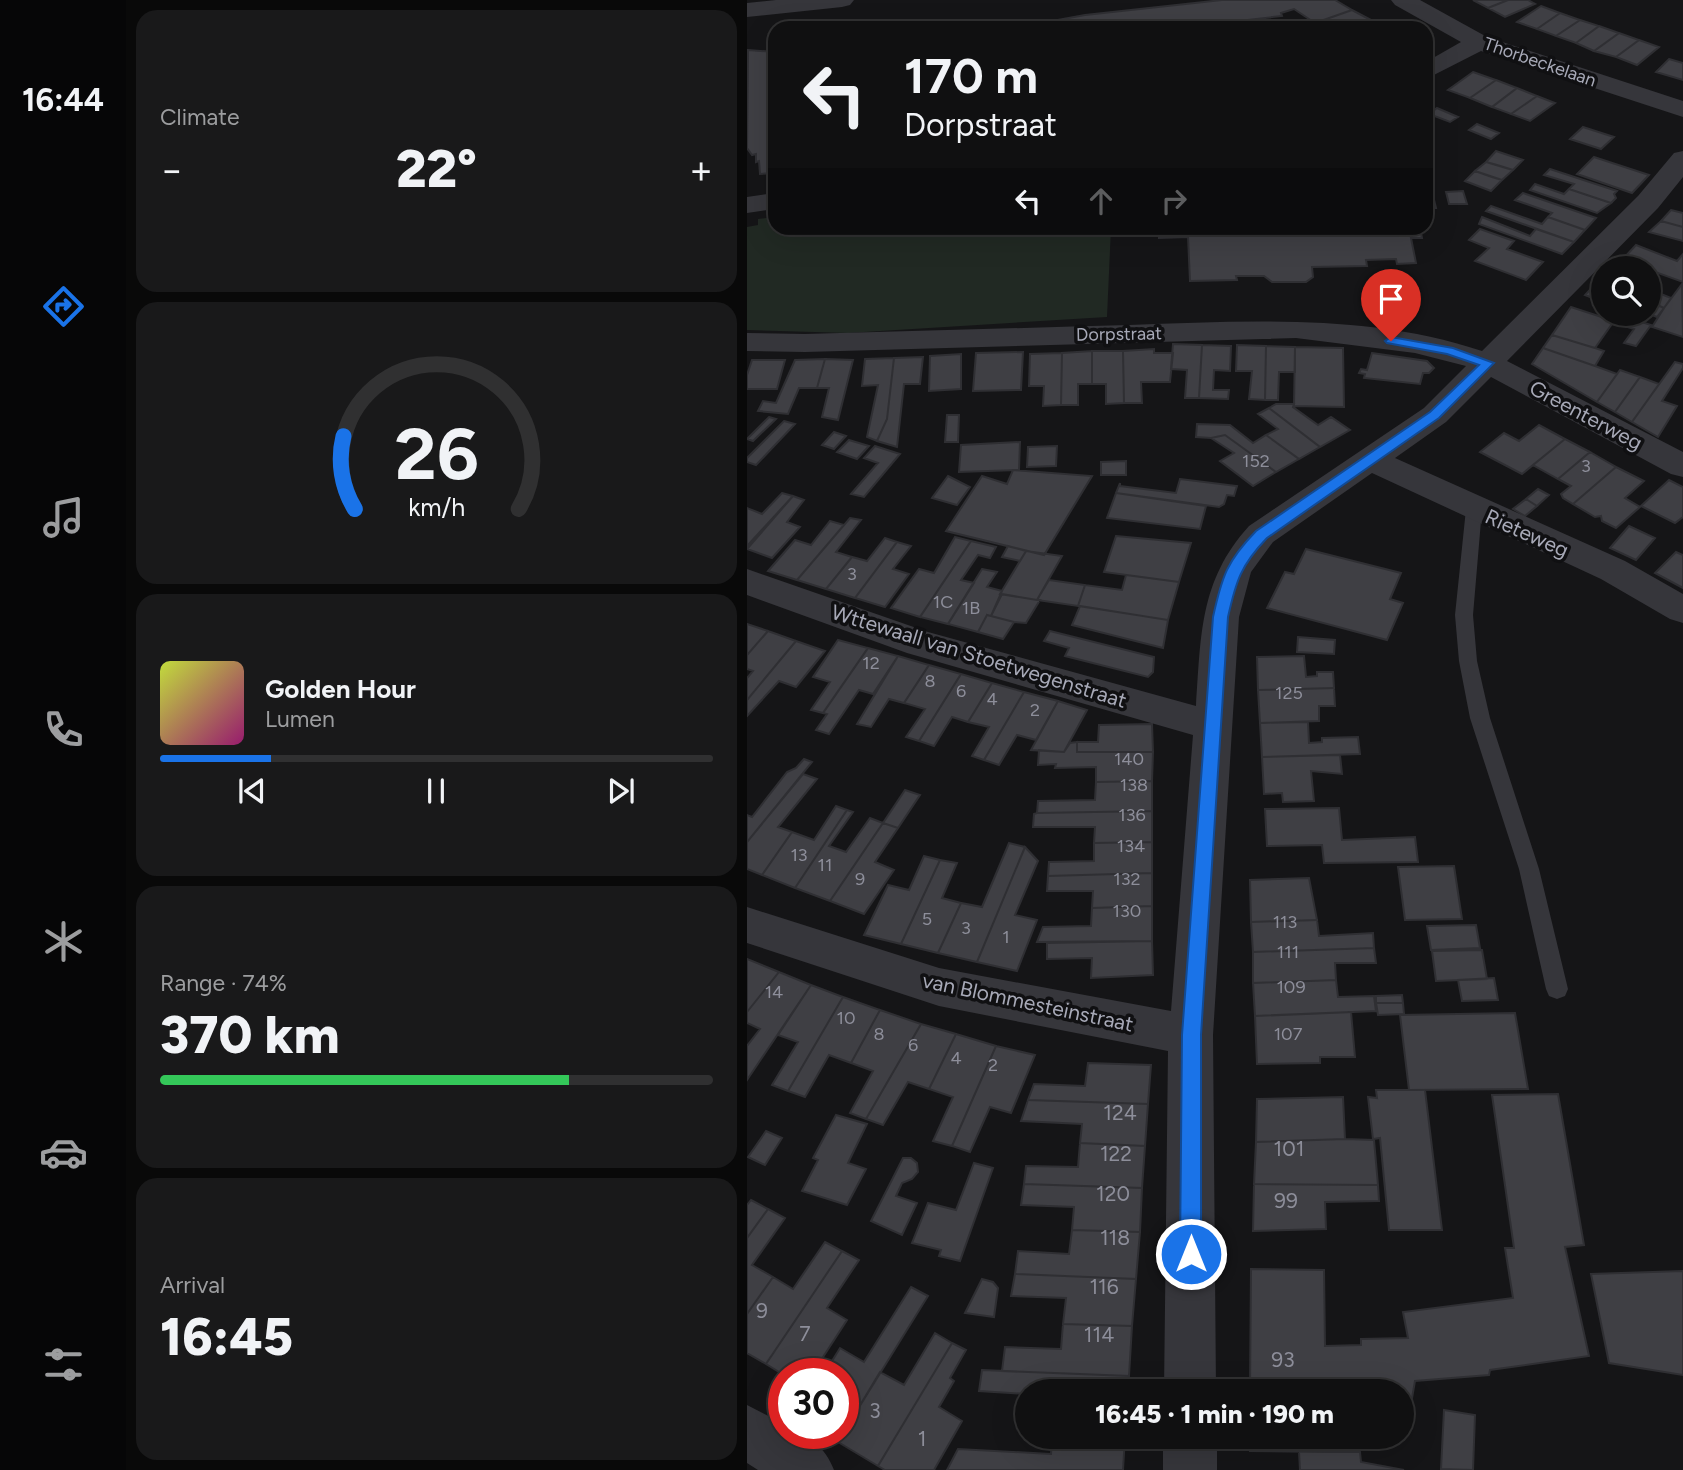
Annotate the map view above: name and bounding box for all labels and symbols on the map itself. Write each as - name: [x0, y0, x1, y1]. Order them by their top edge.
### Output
- street label: Thorbeckelaan: [1481, 32, 1599, 92]
- pin: [1361, 269, 1421, 341]
- street label: Dorpstraat: [1076, 322, 1162, 346]
- street label: Greenterweg: [1525, 375, 1647, 455]
- house number: 152: [1242, 450, 1270, 472]
- house number: 3: [1581, 455, 1591, 477]
- street label: Rieteweg: [1481, 504, 1573, 562]
- house number: 3: [847, 563, 857, 585]
- house number: 1C: [933, 591, 953, 613]
- house number: 1B: [962, 597, 980, 619]
- street label: Wttewaall van Stoetwegenstraat: [828, 599, 1130, 713]
- house number: 12: [862, 652, 880, 674]
- house number: 8: [924, 670, 936, 692]
- house number: 6: [956, 680, 966, 702]
- house number: 125: [1275, 682, 1303, 704]
- house number: 4: [986, 688, 998, 710]
- house number: 2: [1030, 699, 1040, 721]
- house number: 140: [1114, 748, 1144, 770]
- house number: 138: [1120, 774, 1148, 796]
- house number: 136: [1118, 804, 1146, 826]
- house number: 134: [1117, 835, 1145, 857]
- house number: 13: [790, 844, 808, 866]
- house number: 11: [818, 854, 832, 876]
- house number: 9: [855, 868, 865, 890]
- house number: 132: [1113, 868, 1141, 890]
- house number: 130: [1113, 900, 1141, 922]
- house number: 5: [922, 908, 932, 930]
- house number: 113: [1273, 911, 1297, 933]
- house number: 3: [961, 917, 971, 939]
- house number: 1: [1002, 926, 1010, 948]
- house number: 111: [1277, 941, 1299, 963]
- street label: van Blommesteinstraat: [920, 967, 1136, 1037]
- house number: 109: [1276, 976, 1306, 998]
- house number: 14: [765, 981, 783, 1003]
- house number: 10: [837, 1007, 855, 1029]
- house number: 8: [873, 1023, 885, 1045]
- house number: 107: [1274, 1023, 1303, 1045]
- house number: 6: [908, 1034, 918, 1056]
- house number: 4: [950, 1047, 962, 1069]
- house number: 2: [988, 1054, 998, 1076]
- house number: 124: [1103, 1100, 1137, 1125]
- house number: 101: [1274, 1136, 1304, 1161]
- house number: 122: [1100, 1141, 1132, 1166]
- house number: 120: [1096, 1181, 1130, 1206]
- house number: 99: [1274, 1188, 1298, 1213]
- position arrow: [1154, 1217, 1228, 1291]
- house number: 118: [1100, 1225, 1130, 1250]
- house number: 116: [1089, 1274, 1119, 1299]
- house number: 9: [756, 1298, 768, 1323]
- house number: 7: [799, 1321, 811, 1346]
- house number: 114: [1084, 1322, 1114, 1347]
- house number: 93: [1271, 1347, 1295, 1372]
- speed limit sign: 30: [768, 1358, 859, 1449]
- house number: 3: [869, 1398, 881, 1423]
- house number: 1: [918, 1426, 926, 1451]

